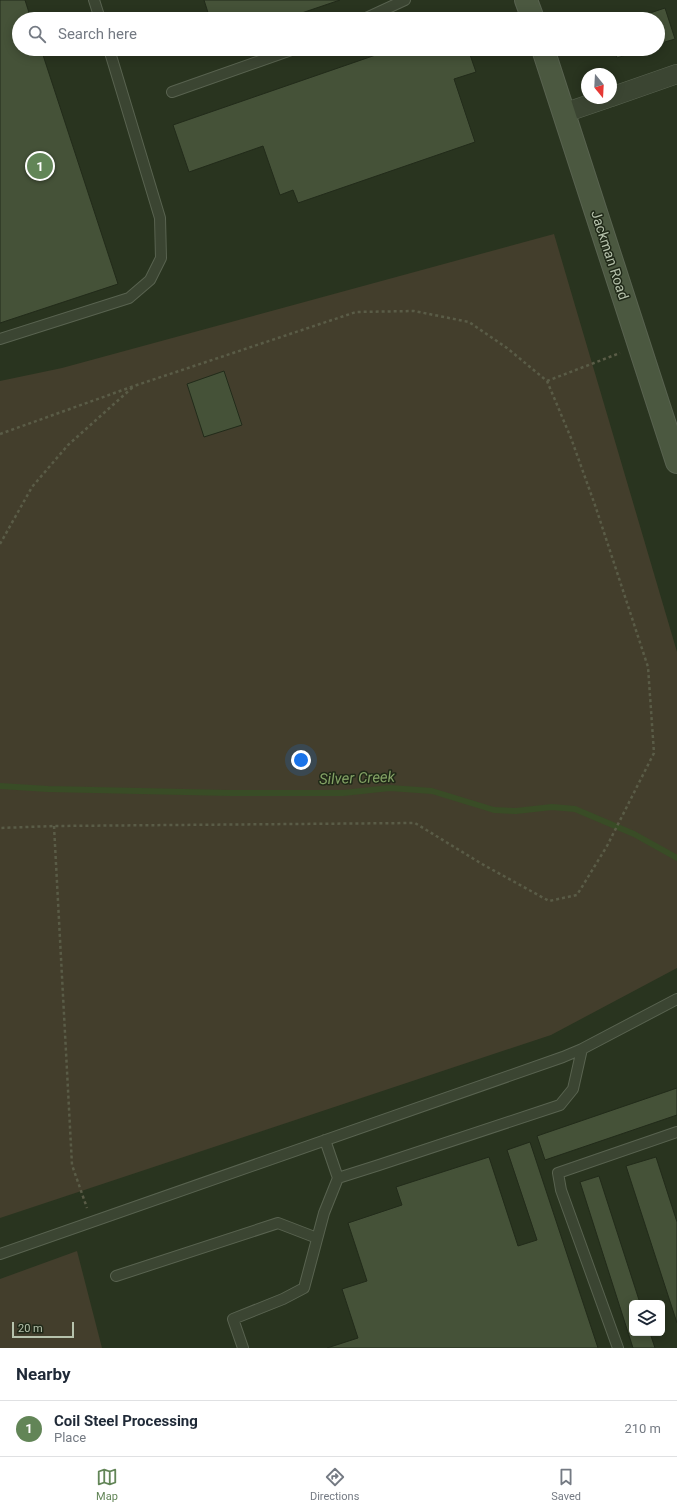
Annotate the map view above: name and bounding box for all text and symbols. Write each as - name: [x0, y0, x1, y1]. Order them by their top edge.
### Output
- search box: [12, 12, 665, 56]
- icon: search: [26, 23, 48, 45]
- text: Search here: [58, 25, 137, 43]
- north arrow: [581, 68, 617, 104]
- pin: 1: [27, 151, 53, 181]
- street label: Jackman Road: [588, 208, 632, 302]
- your location: [291, 750, 311, 770]
- water label: Silver Creek: [319, 768, 396, 788]
- map controls: [629, 1300, 665, 1336]
- button: layers: [629, 1300, 665, 1336]
- scale bar: [12, 1320, 74, 1339]
- text: 20 m: [18, 1322, 43, 1335]
- text: Nearby: [16, 1364, 71, 1384]
- text: Coil Steel Processing: [54, 1412, 198, 1430]
- text: 1: [25, 1421, 33, 1436]
- text: 210 m: [624, 1421, 661, 1436]
- text: Place: [54, 1430, 86, 1445]
- tab: Map: [96, 1466, 118, 1503]
- tab: Directions: [310, 1466, 359, 1503]
- tab: Saved: [551, 1466, 581, 1503]

